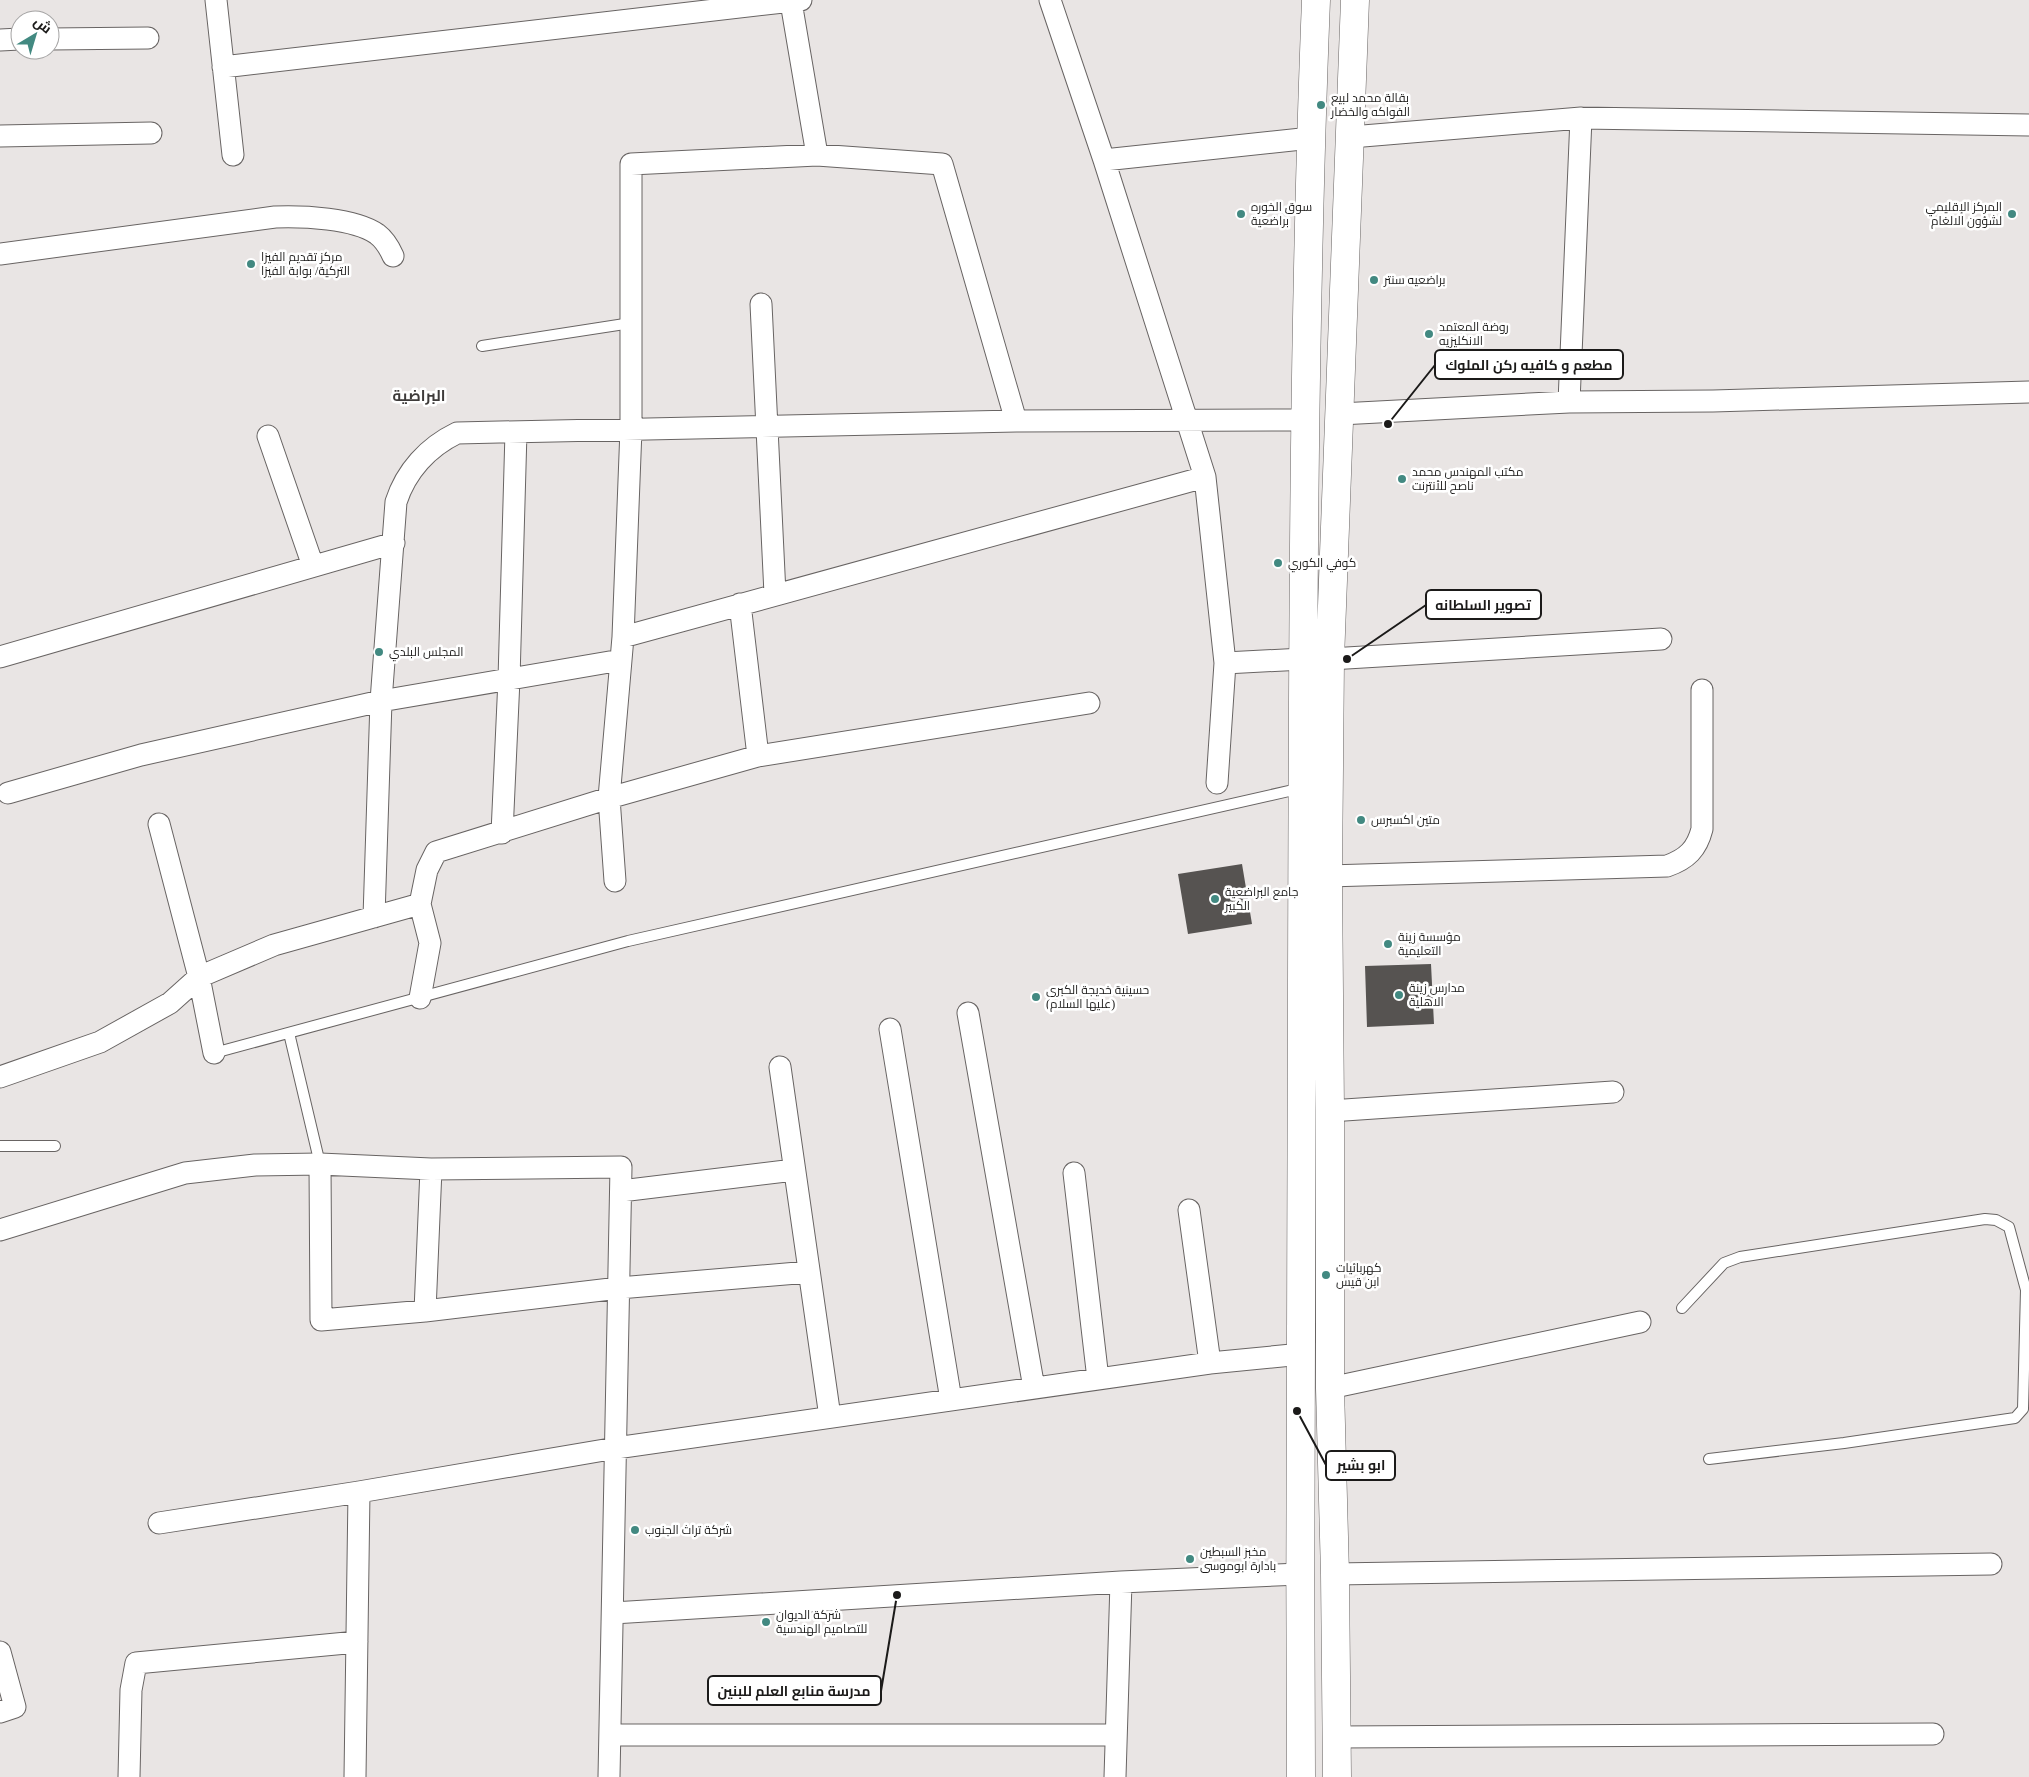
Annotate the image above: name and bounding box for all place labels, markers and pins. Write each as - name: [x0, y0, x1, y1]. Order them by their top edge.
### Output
- place label: بقالة محمد لبيع الفواكه والخضار: [1330, 91, 1410, 119]
- marker: بقالة محمد لبيع الفواكه والخضار: [1315, 99, 1327, 111]
- place label: سوق الخوره براضعية: [1251, 200, 1312, 228]
- place label: المركز الإقليمي لشؤون الالغام: [1926, 200, 2002, 229]
- marker: سوق الخوره براضعية: [1235, 208, 1247, 220]
- marker: المركز الإقليمي لشؤون الالغام: [2006, 208, 2018, 220]
- place label: مركز تقديم الفيزا التركية/ بوابة الفيزا: [261, 250, 350, 278]
- marker: مركز تقديم الفيزا التركية/ بوابة الفيزا: [245, 258, 257, 270]
- place label: براضعيه سنتر: [1383, 273, 1446, 287]
- marker: براضعيه سنتر: [1368, 274, 1380, 286]
- place label: روضة المعتمد الانكليزيه: [1439, 320, 1509, 348]
- marker: روضة المعتمد الانكليزيه: [1423, 328, 1435, 340]
- callout: مطعم و كافيه ركن الملوك: [1435, 350, 1623, 379]
- place label: مكتب المهندس محمد ناصح للأنترنت: [1412, 465, 1523, 494]
- marker: مكتب المهندس محمد ناصح للأنترنت: [1396, 473, 1408, 485]
- place label: كوفي الكوري: [1288, 556, 1356, 573]
- marker: كوفي الكوري: [1272, 557, 1284, 569]
- callout: تصوير السلطانه: [1426, 590, 1541, 619]
- place label: المجلس البلدي: [389, 645, 463, 662]
- marker: المجلس البلدي: [373, 646, 385, 658]
- place label: متين اكسبرس: [1371, 813, 1440, 827]
- marker: متين اكسبرس: [1355, 814, 1367, 826]
- place label: جامع البراضعية الكبير: [1224, 885, 1298, 913]
- marker: جامع البراضعية الكبير: [1209, 893, 1221, 905]
- place label: مؤسسة زينة التعليمية: [1398, 930, 1461, 958]
- marker: مؤسسة زينة التعليمية: [1382, 938, 1394, 950]
- place label: مدارس زينة الاهلية: [1409, 981, 1465, 1009]
- place label: حسينية خديجة الكبرى (عليها السلام): [1046, 983, 1149, 1012]
- marker: مدارس زينة الاهلية: [1393, 989, 1405, 1001]
- marker: حسينية خديجة الكبرى (عليها السلام): [1030, 991, 1042, 1003]
- place label: كهربائيات ابن قيس: [1336, 1261, 1382, 1289]
- marker: كهربائيات ابن قيس: [1320, 1269, 1332, 1281]
- callout: ابو بشير: [1326, 1451, 1395, 1480]
- place label: شركة تراث الجنوب: [645, 1523, 732, 1537]
- marker: شركة تراث الجنوب: [629, 1524, 641, 1536]
- place label: مخبز السبطين بادارة ابوموسى: [1200, 1545, 1276, 1573]
- marker: مخبز السبطين بادارة ابوموسى: [1184, 1553, 1196, 1565]
- place label: شركة الديوان للتصاميم الهندسية: [776, 1608, 867, 1637]
- marker: شركة الديوان للتصاميم الهندسية: [760, 1616, 772, 1628]
- callout: مدرسة منابع العلم للبنين: [708, 1676, 881, 1705]

